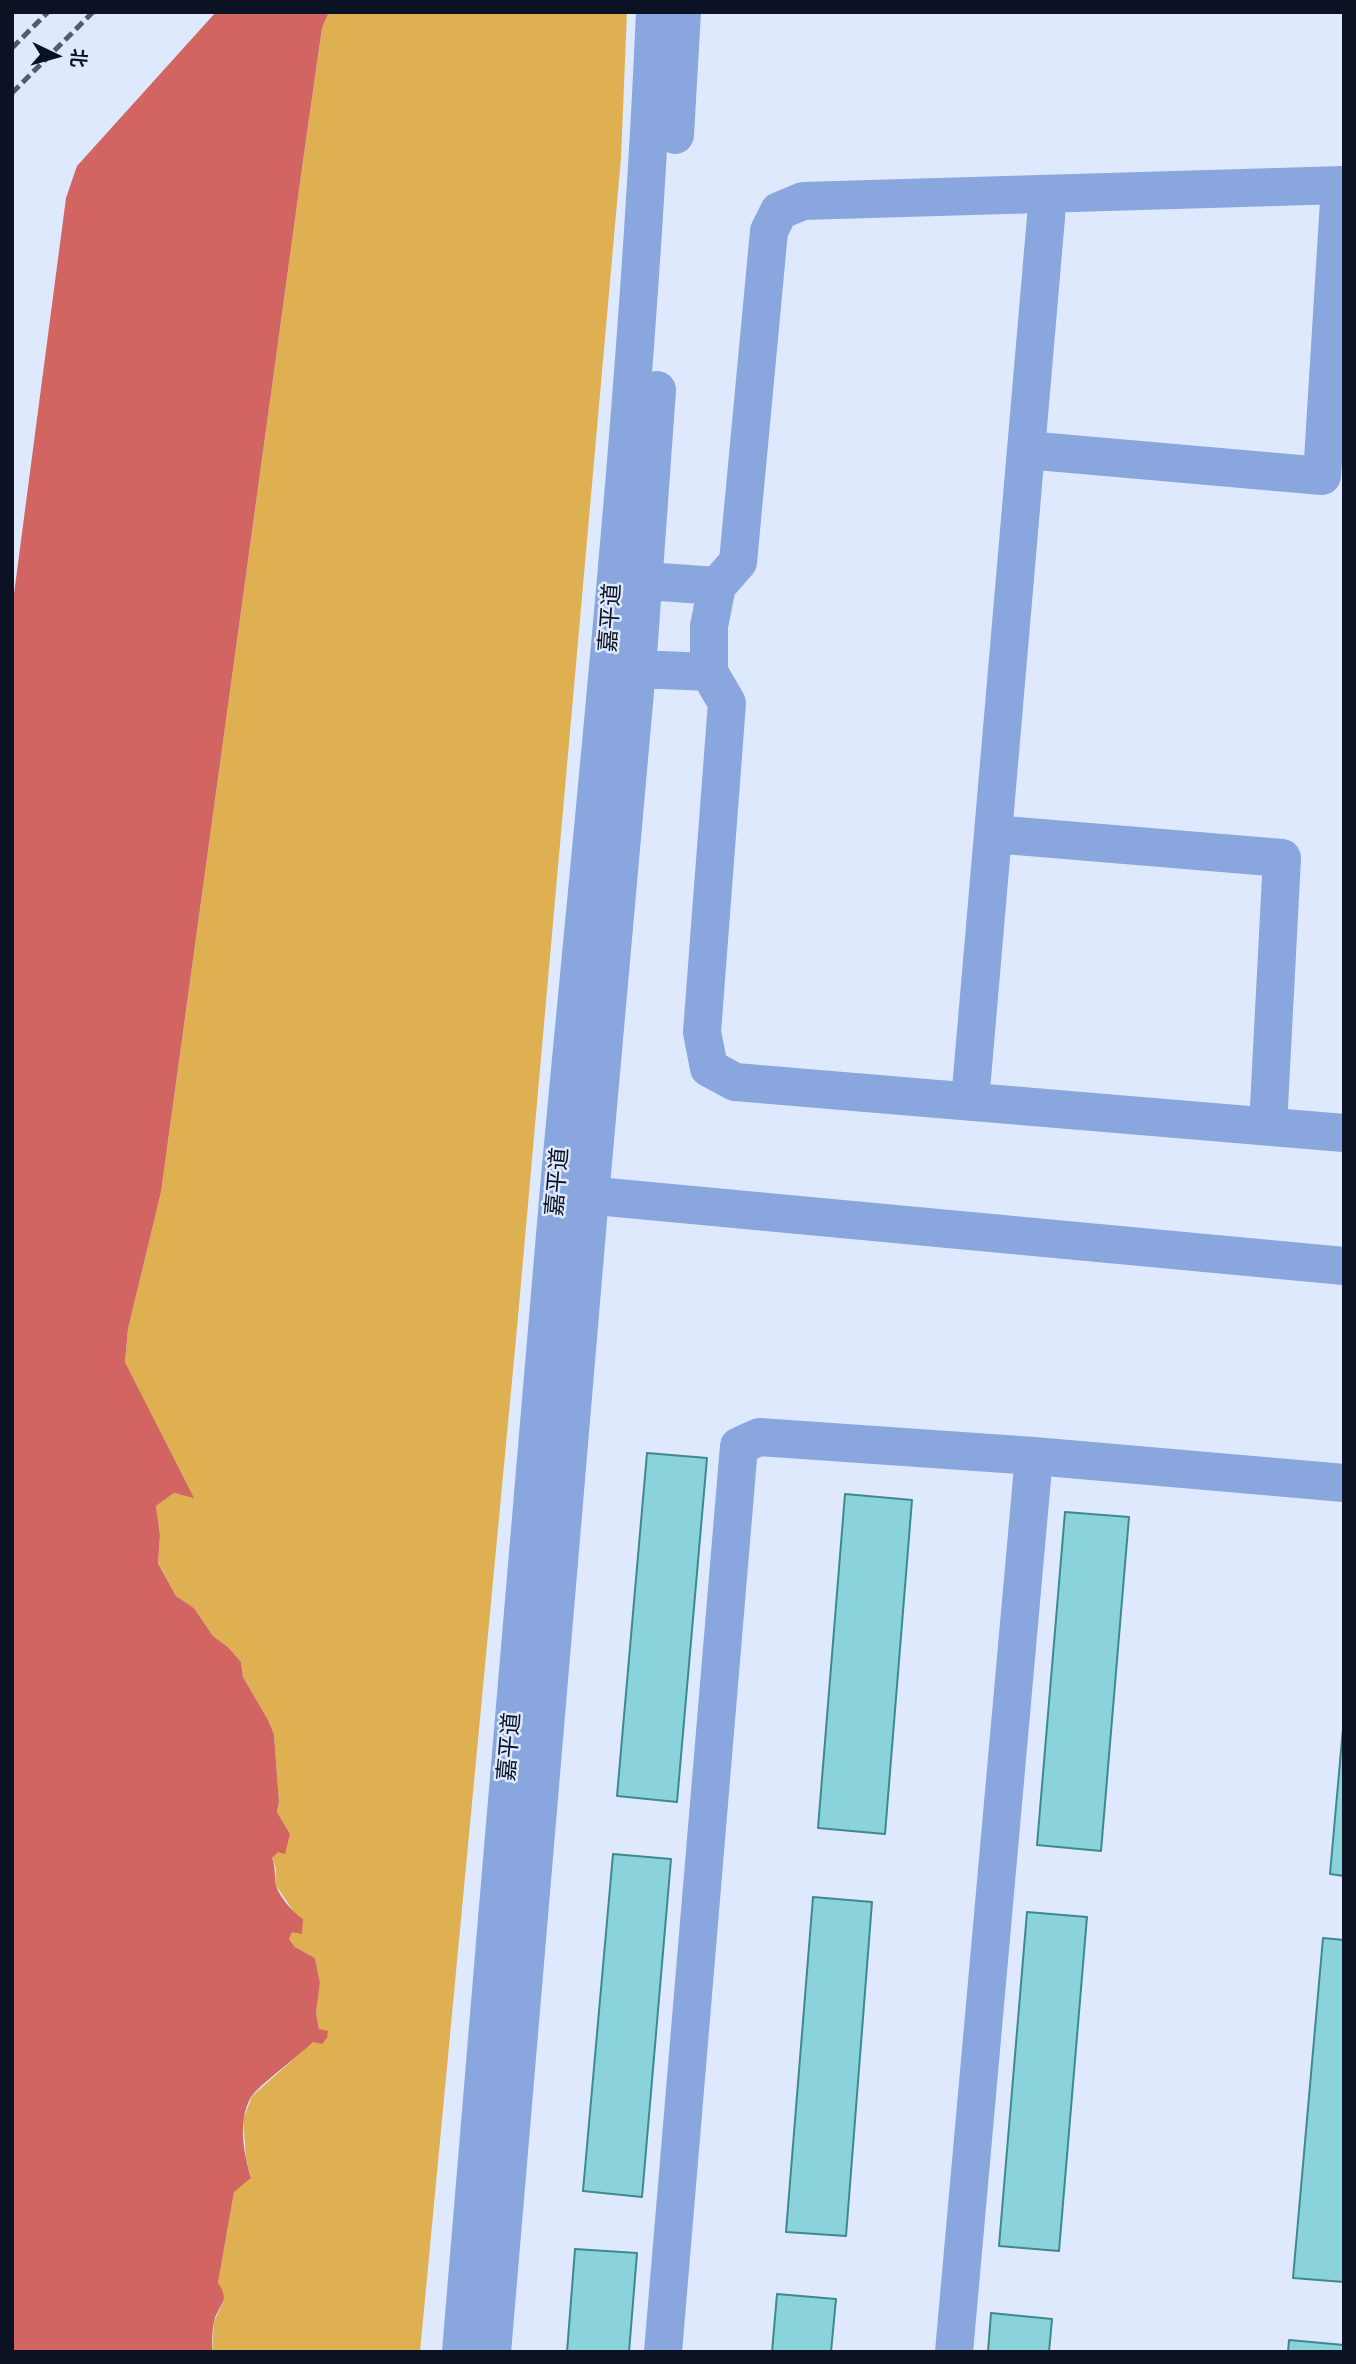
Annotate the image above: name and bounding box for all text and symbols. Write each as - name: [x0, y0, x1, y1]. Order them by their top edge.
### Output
- north arrow: [21, 21, 91, 91]
- text: 北: [62, 47, 93, 69]
- street label: 嘉平道: [597, 583, 629, 653]
- street label: 嘉平道: [543, 1146, 577, 1218]
- street label: 嘉平道: [495, 1711, 529, 1783]

